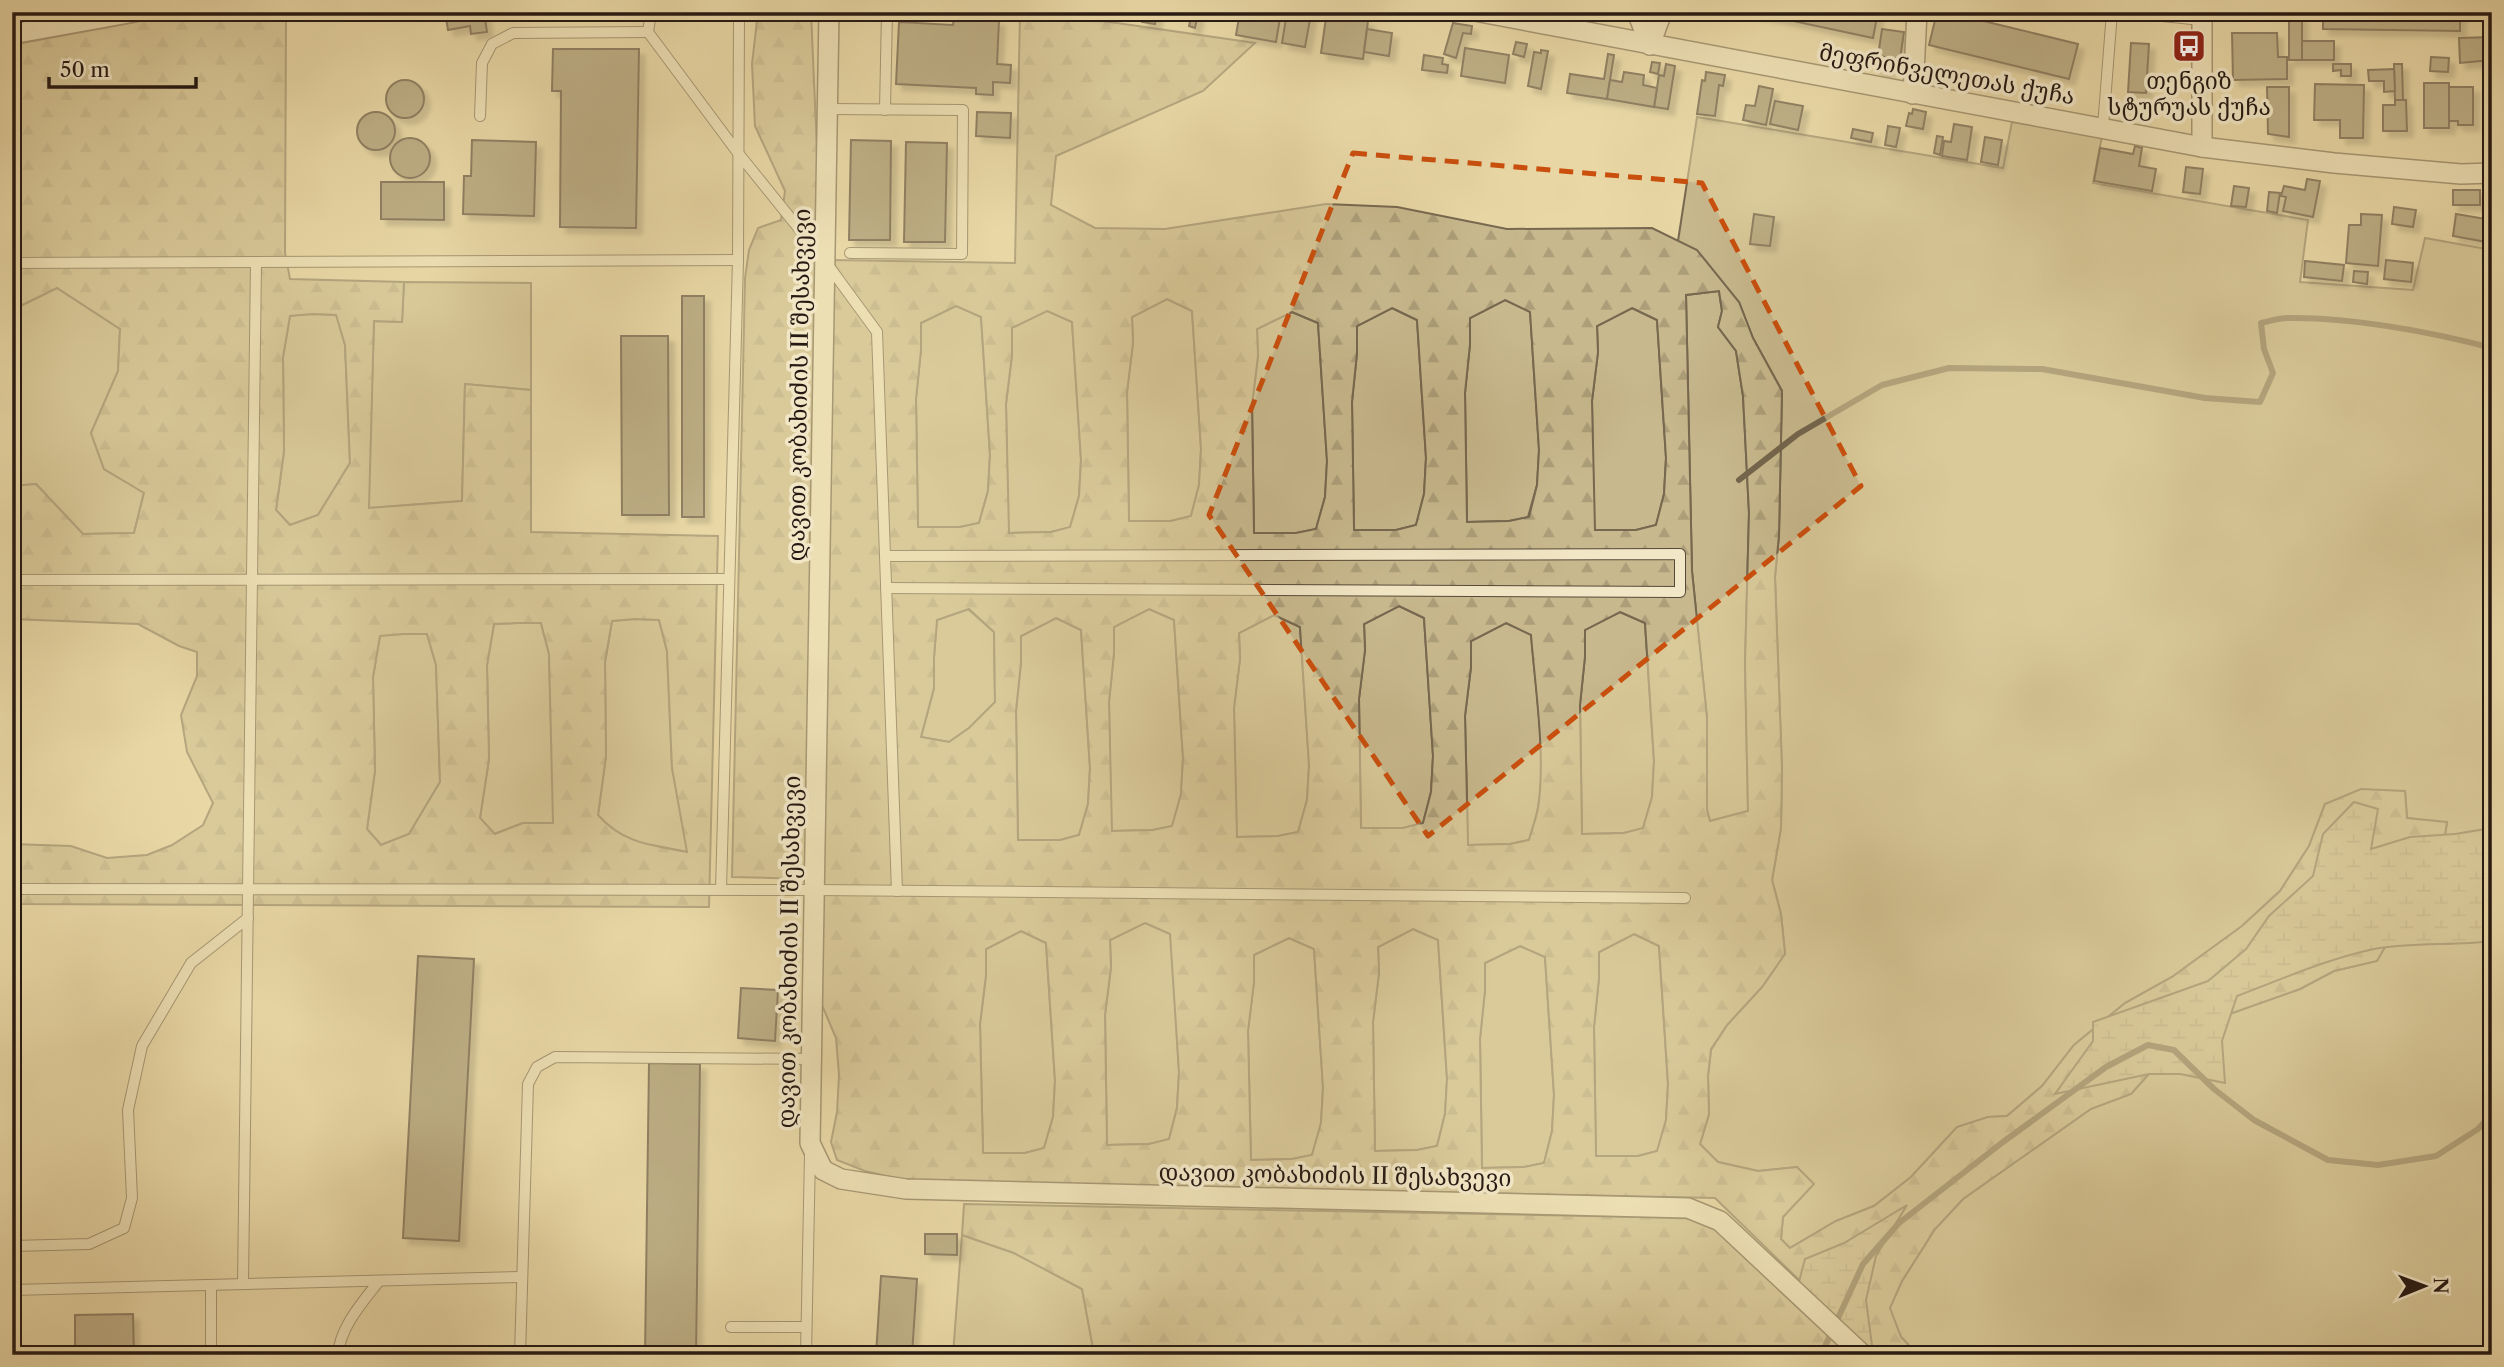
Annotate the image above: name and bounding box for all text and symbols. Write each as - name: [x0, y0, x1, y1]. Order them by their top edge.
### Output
- bus stop icon: თენგიზ სტურუას ქუჩა: [2170, 27, 2208, 65]
- street label: მეფრინველეთას ქუჩა: [1817, 38, 2077, 110]
- scale bar: [49, 46, 196, 90]
- text: 50 m: [60, 57, 110, 82]
- place label: თენგიზ სტურუას ქუჩა: [2107, 67, 2271, 121]
- street label: დავით კობახიძის II შესახვევი: [782, 208, 816, 562]
- street label: დავით კობახიძის II შესახვევი: [772, 775, 806, 1129]
- street label: დავით კობახიძის II შესახვევი: [1158, 1158, 1512, 1192]
- north arrow: [2388, 1252, 2458, 1322]
- text: N: [2429, 1277, 2452, 1294]

